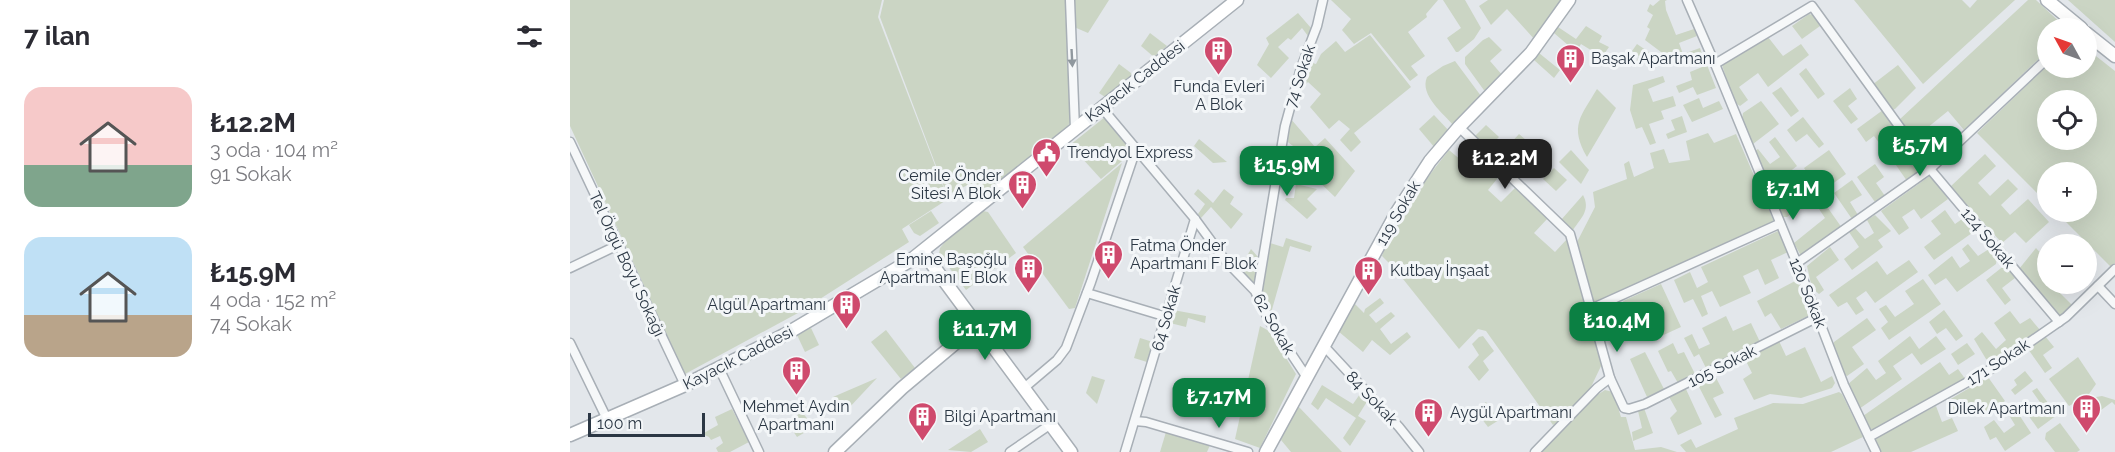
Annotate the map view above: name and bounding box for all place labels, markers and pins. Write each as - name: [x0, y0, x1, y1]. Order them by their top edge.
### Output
- building icon: Funda Evleri A Blok: [1203, 34, 1235, 76]
- building icon: Başak Apartmanı: [1554, 42, 1586, 84]
- place label: Başak Apartmanı: [1591, 49, 1716, 68]
- place label: Funda Evleri A Blok: [1173, 77, 1265, 114]
- pin: ₺5.7M: [1878, 126, 1962, 177]
- public building icon: Trendyol Express: [1030, 136, 1062, 178]
- pin: ₺12.2M: [1456, 139, 1554, 190]
- place label: Trendyol Express: [1067, 143, 1193, 162]
- pin: ₺15.9M: [1238, 146, 1336, 197]
- place label: Cemile Önder Sitesi A Blok: [898, 165, 1002, 203]
- building icon: Cemile Önder Sitesi A Blok: [1006, 168, 1038, 210]
- pin: ₺7.1M: [1751, 170, 1835, 221]
- place label: Fatma Önder Apartmanı F Blok: [1130, 235, 1257, 273]
- building icon: Fatma Önder Apartmanı F Blok: [1093, 238, 1125, 280]
- place label: Emine Başoğlu Apartmanı E Blok: [879, 250, 1008, 287]
- building icon: Emine Başoğlu Apartmanı E Blok: [1012, 252, 1044, 294]
- building icon: Kutbay İnşaat: [1353, 254, 1385, 296]
- place label: Kutbay İnşaat: [1390, 260, 1490, 280]
- building icon: Algül Apartmanı: [831, 288, 863, 330]
- place label: Algül Apartmanı: [707, 295, 826, 314]
- pin: ₺10.4M: [1568, 302, 1666, 353]
- pin: ₺11.7M: [936, 310, 1034, 361]
- building icon: Mehmet Aydın Apartmanı: [780, 354, 812, 396]
- pin: ₺7.17M: [1170, 378, 1268, 429]
- building icon: Dilek Apartmanı: [2070, 392, 2102, 434]
- building icon: Aygül Apartmanı: [1413, 396, 1445, 438]
- place label: Mehmet Aydın Apartmanı: [743, 397, 850, 434]
- place label: Dilek Apartmanı: [1948, 399, 2065, 418]
- building icon: Bilgi Apartmanı: [907, 400, 939, 442]
- place label: Aygül Apartmanı: [1450, 403, 1572, 422]
- place label: Bilgi Apartmanı: [944, 407, 1056, 426]

